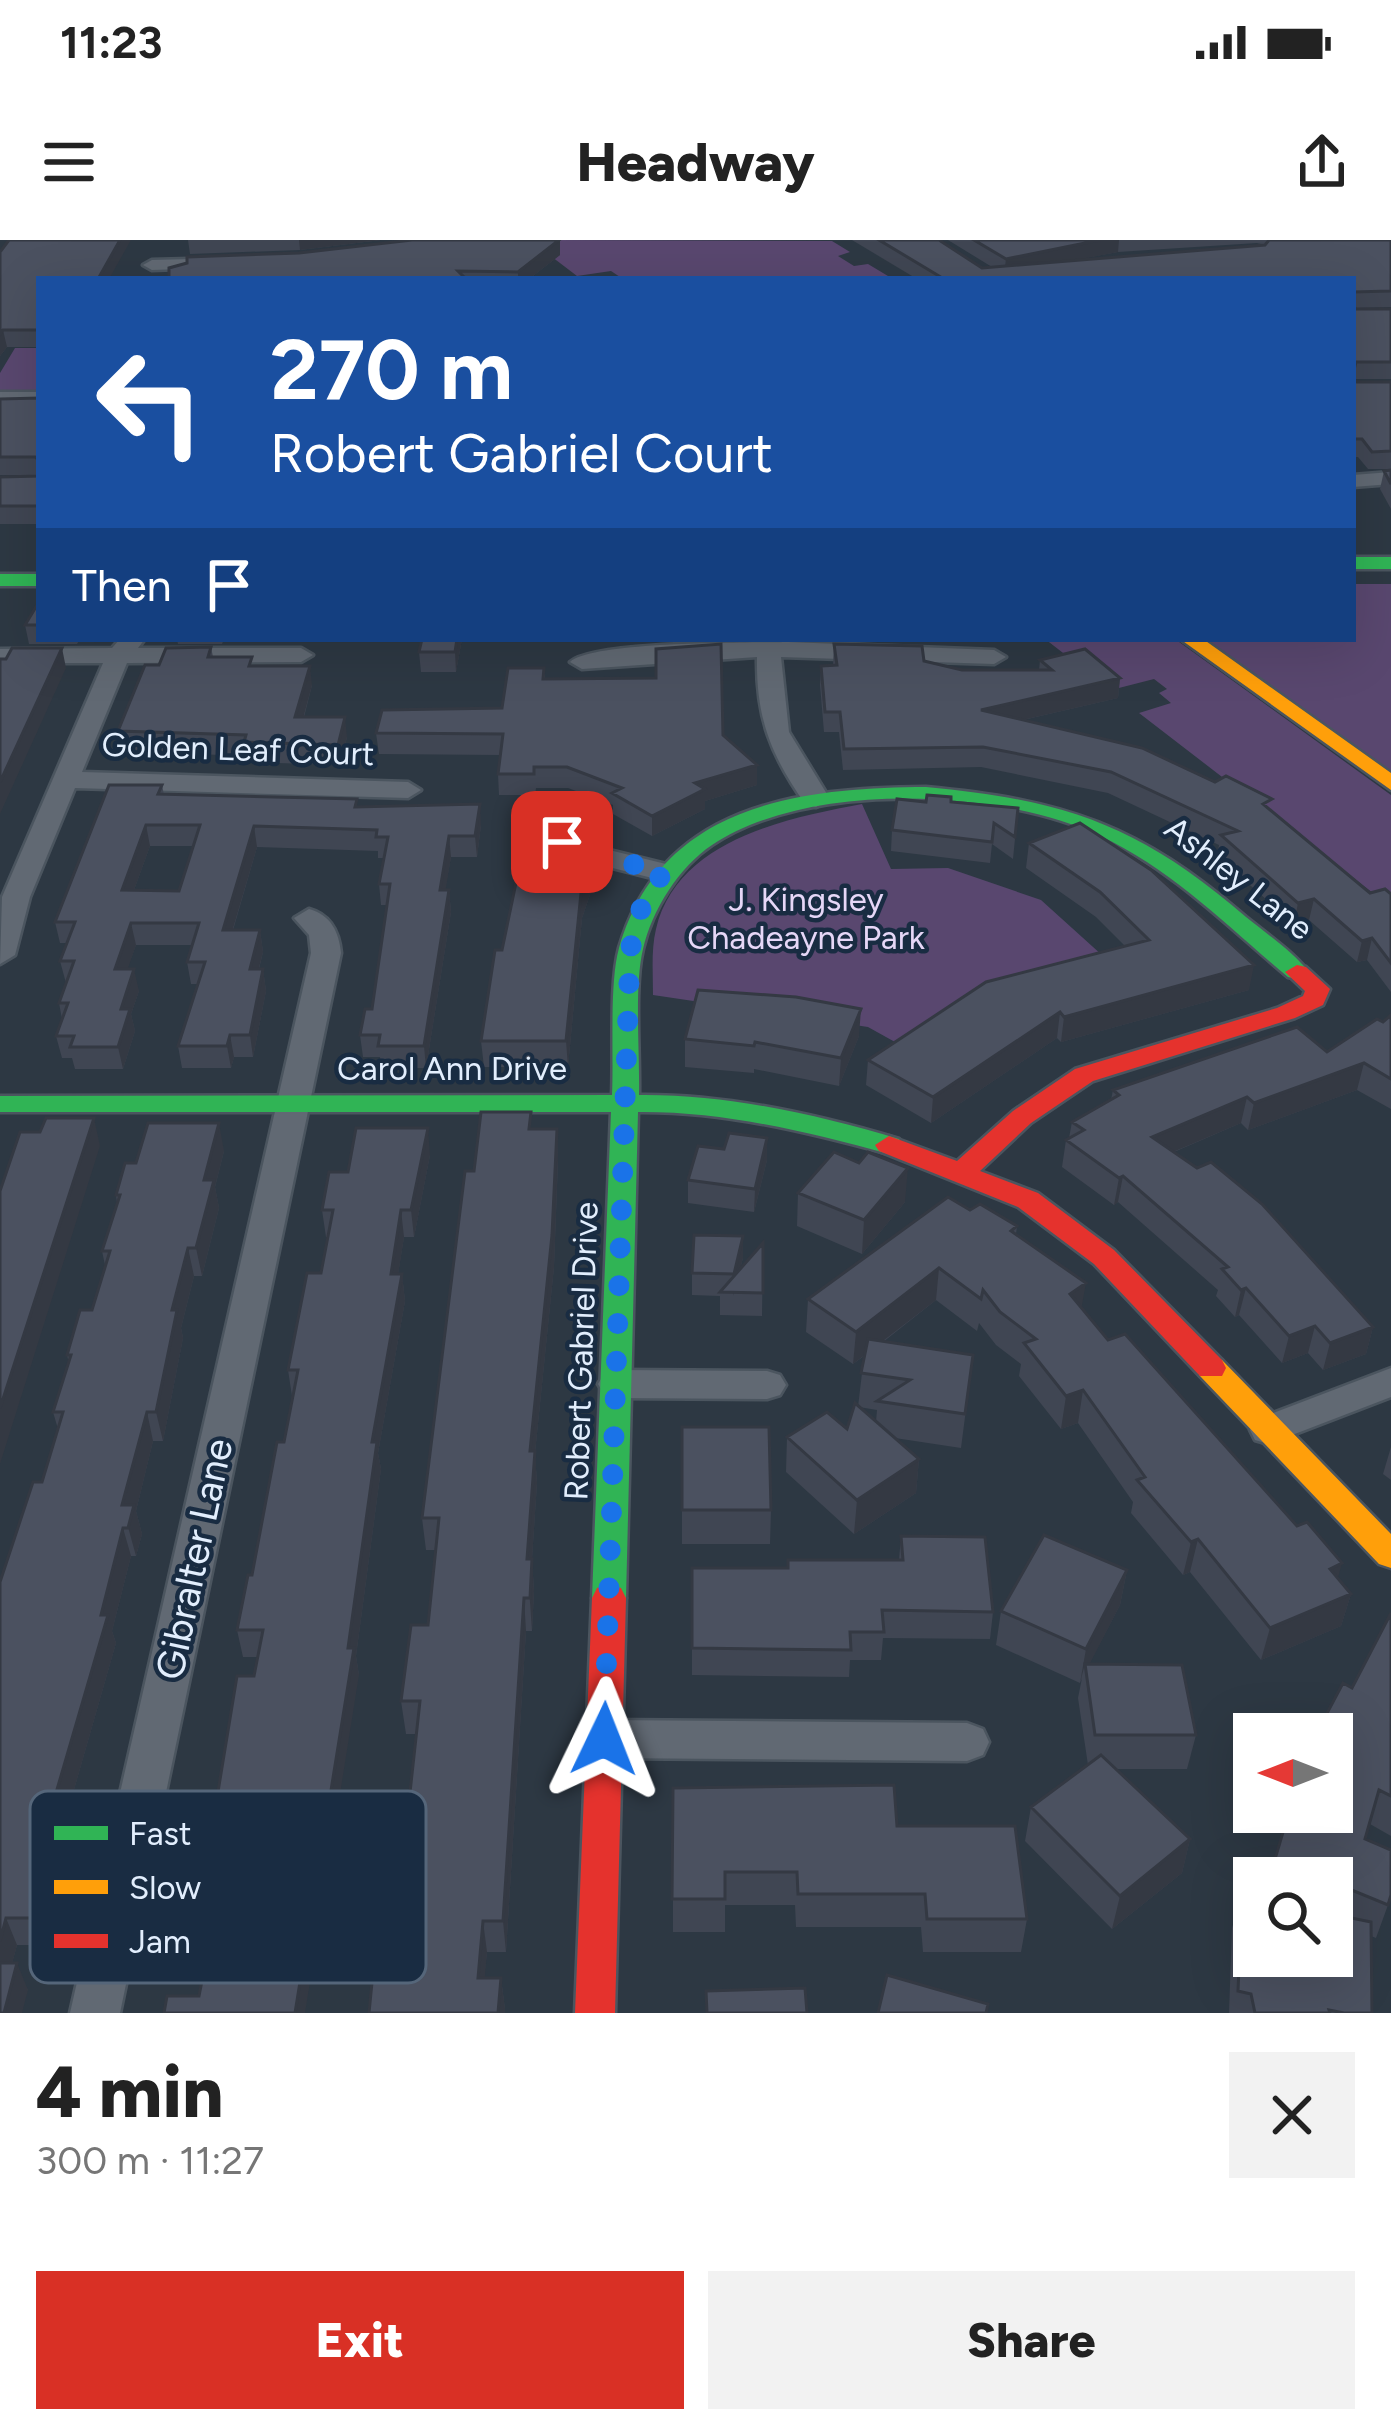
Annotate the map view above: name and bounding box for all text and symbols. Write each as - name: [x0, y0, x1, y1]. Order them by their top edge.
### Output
- text: 11:23: [60, 15, 163, 69]
- icon: menu: [36, 129, 102, 195]
- icon: share: [1289, 129, 1355, 195]
- text: Headway: [576, 130, 815, 195]
- text: 270 m: [270, 319, 513, 420]
- icon: left: [72, 324, 228, 480]
- text: Robert Gabriel Court: [270, 421, 773, 486]
- icon: arrive: [196, 552, 262, 618]
- text: Then: [72, 558, 172, 612]
- street label: Golden Leaf Court: [101, 725, 375, 773]
- pin: [511, 791, 613, 893]
- street label: Ashley Lane: [1157, 808, 1321, 948]
- icon: arrive: [529, 809, 595, 875]
- park label: J. Kingsley Chadeayne Park: [687, 880, 925, 957]
- street label: Carol Ann Drive: [337, 1049, 567, 1088]
- street label: Robert Gabriel Drive: [556, 1201, 606, 1501]
- street label: Gibralter Lane: [146, 1434, 242, 1684]
- position arrow: [541, 1676, 667, 1802]
- north arrow: [1233, 1713, 1353, 1833]
- map controls: [1233, 1713, 1353, 1977]
- legend: [30, 1791, 426, 1983]
- text: Fast: [129, 1814, 191, 1853]
- button: search: [1233, 1857, 1353, 1977]
- text: Slow: [129, 1868, 201, 1907]
- text: Jam: [129, 1922, 191, 1961]
- text: 4 min: [36, 2049, 223, 2135]
- button: close: [1229, 2052, 1355, 2178]
- text: 300 m · 11:27: [36, 2137, 264, 2184]
- button: Exit: [36, 2271, 684, 2409]
- button: Share: [708, 2271, 1355, 2409]

